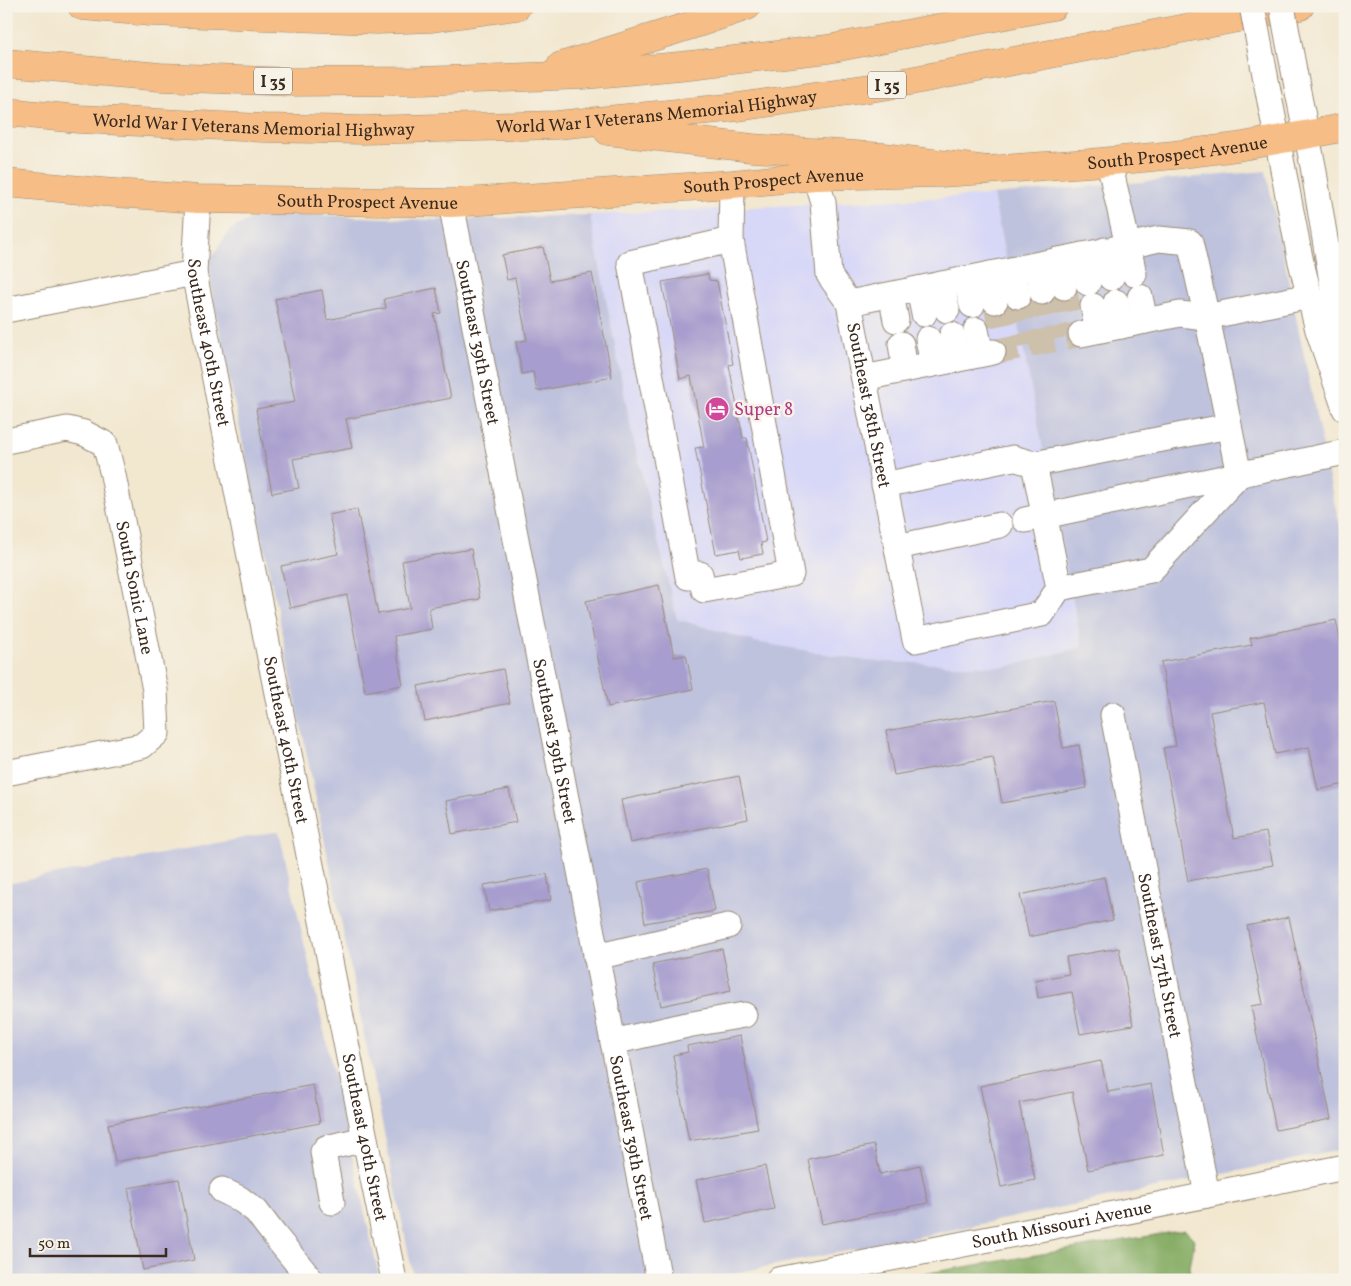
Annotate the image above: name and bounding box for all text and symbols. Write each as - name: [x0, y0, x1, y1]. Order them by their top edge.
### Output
- road number: I 35: [254, 68, 292, 94]
- road number: I 35: [868, 72, 906, 98]
- street label: World War I Veterans Memorial Highway: [496, 85, 819, 141]
- street label: World War I Veterans Memorial Highway: [92, 109, 415, 144]
- street label: South Prospect Avenue: [1086, 131, 1270, 177]
- street label: South Prospect Avenue: [682, 164, 864, 201]
- street label: South Prospect Avenue: [276, 189, 459, 217]
- street label: Southeast 40th Street: [179, 258, 235, 429]
- street label: Southeast 39th Street: [448, 258, 505, 428]
- street label: Southeast 38th Street: [839, 321, 896, 490]
- hotel icon: Super 8: [704, 396, 730, 422]
- place label: Super 8: [734, 398, 793, 423]
- street label: South Sonic Lane: [108, 519, 159, 657]
- street label: Southeast 40th Street: [256, 654, 314, 826]
- street label: Southeast 39th Street: [525, 656, 582, 826]
- street label: Southeast 37th Street: [1130, 871, 1187, 1040]
- street label: Southeast 40th Street: [334, 1051, 393, 1224]
- street label: Southeast 39th Street: [602, 1053, 658, 1223]
- street label: South Missouri Avenue: [970, 1196, 1154, 1256]
- scale bar: [30, 1226, 166, 1258]
- text: 50 m: [38, 1234, 70, 1255]

